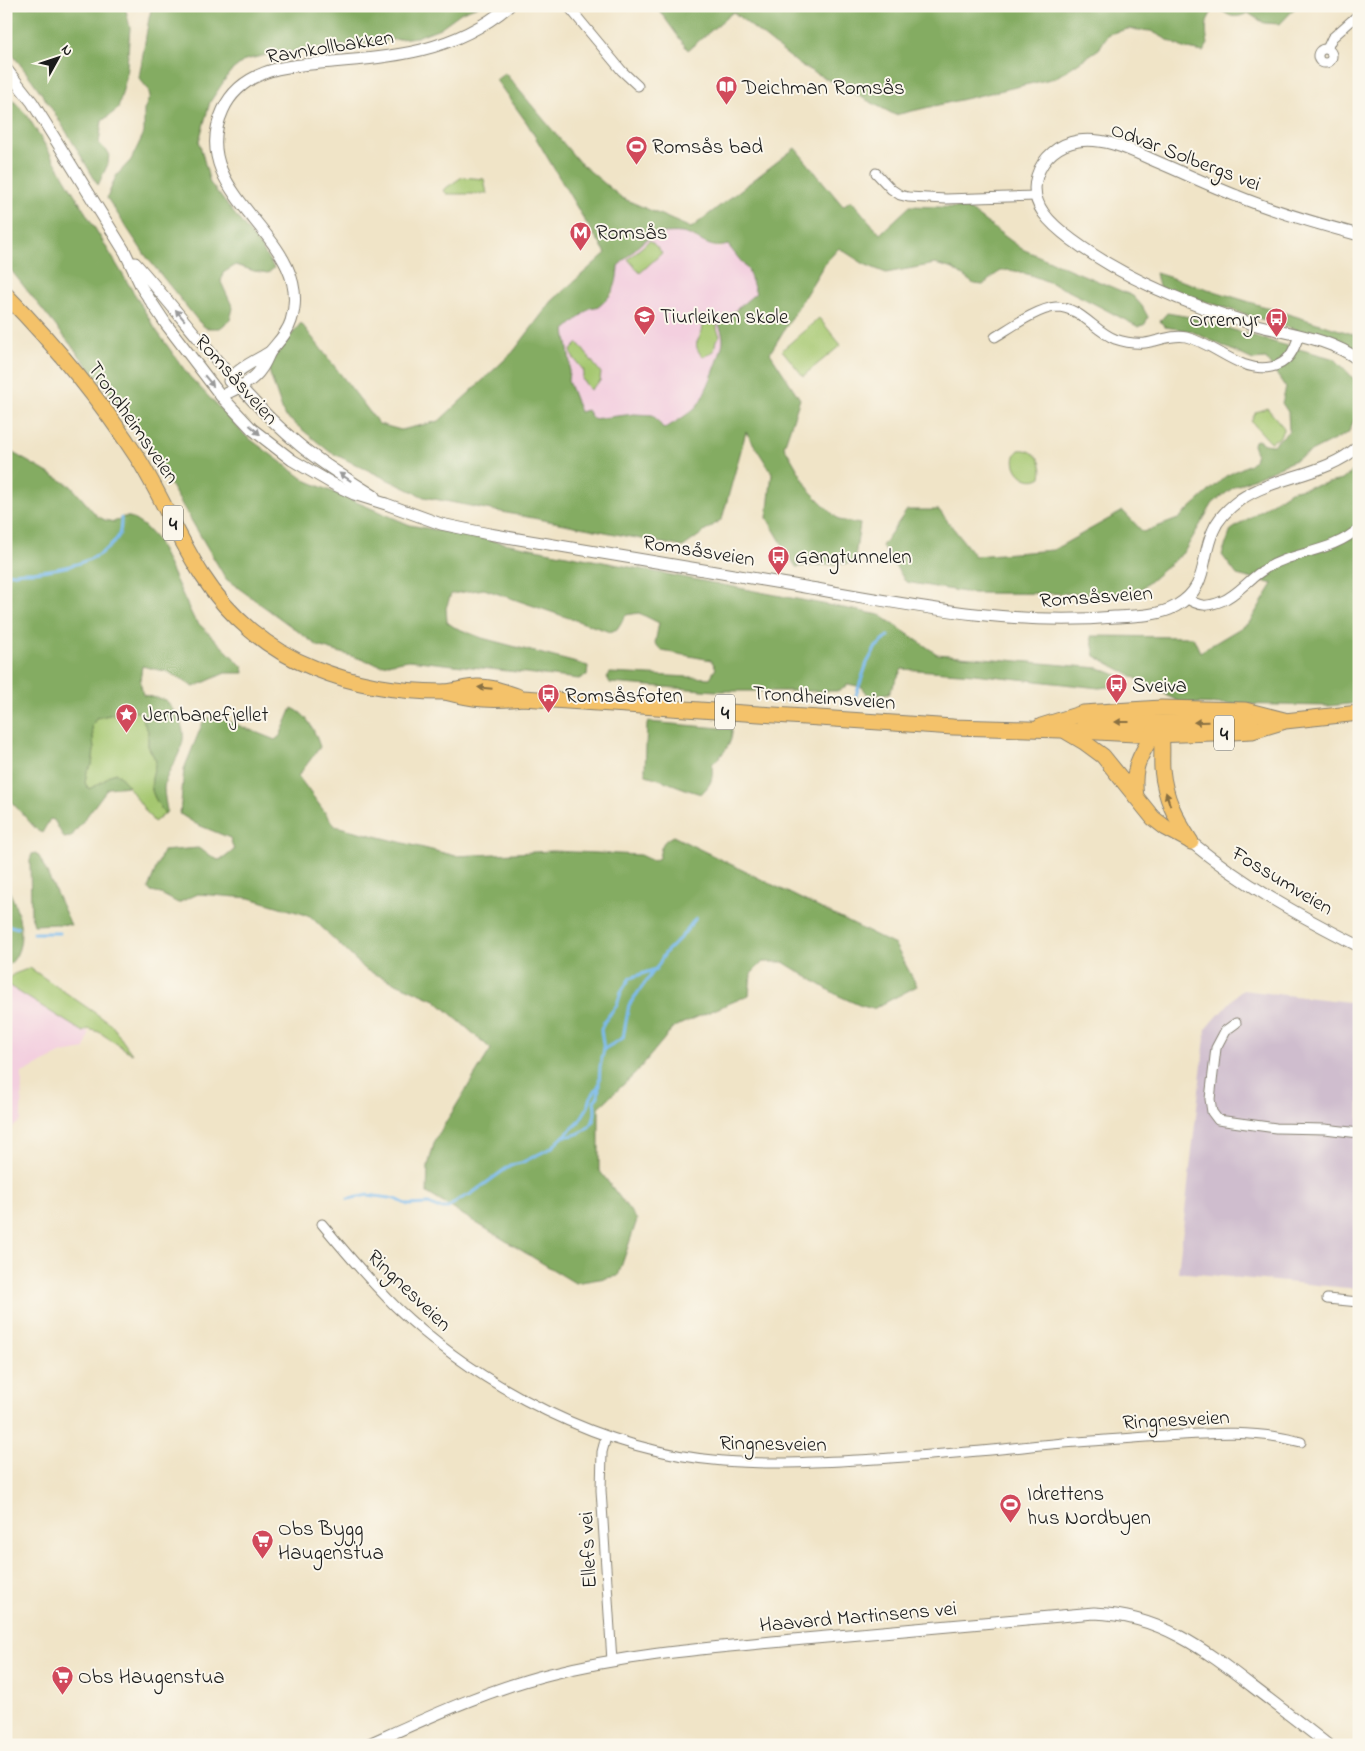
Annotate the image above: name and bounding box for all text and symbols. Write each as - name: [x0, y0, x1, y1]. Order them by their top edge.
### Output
- street label: Ravnkollbakken: [264, 23, 396, 73]
- north arrow: [32, 32, 82, 82]
- text: N: [56, 40, 78, 61]
- place label: Deichman Romsås: [741, 74, 905, 104]
- library icon: Deichman Romsås: [714, 75, 738, 106]
- street label: Odvar Solbergs vei: [1105, 115, 1265, 202]
- place label: Romsås bad: [652, 133, 763, 163]
- sports icon: Romsås bad: [624, 134, 648, 165]
- place label: Romsås: [596, 219, 668, 249]
- metro station icon: Romsås: [568, 220, 592, 251]
- place label: Tiurleiken skole: [660, 303, 789, 333]
- school or university icon: Tiurleiken skole: [632, 304, 656, 335]
- place label: Orremyr: [1189, 306, 1260, 338]
- bus stop icon: Orremyr: [1264, 307, 1288, 338]
- one-way arrow: [174, 309, 185, 322]
- street label: Romsåsveien: [186, 328, 285, 432]
- street label: Trondheimsveien: [79, 356, 186, 491]
- one-way arrow: [203, 374, 214, 387]
- one-way arrow: [248, 424, 260, 436]
- one-way arrow: [338, 472, 351, 482]
- road number: 4: [163, 506, 183, 540]
- street label: Romsåsveien: [640, 528, 757, 576]
- place label: Gangtunnelen: [795, 543, 912, 575]
- bus stop icon: Gangtunnelen: [767, 544, 791, 575]
- street label: Romsåsveien: [1039, 579, 1154, 617]
- place label: Sveiva: [1132, 672, 1187, 702]
- bus stop icon: Sveiva: [1104, 673, 1128, 704]
- street label: Trondheimsveien: [751, 679, 896, 719]
- place label: Romsåsfoten: [565, 682, 683, 712]
- one-way arrow: [477, 683, 493, 691]
- bus stop icon: Romsåsfoten: [537, 683, 561, 714]
- road number: 4: [715, 694, 735, 730]
- place label: Jernbanefjellet: [143, 701, 269, 731]
- place icon: Jernbanefjellet: [115, 702, 139, 733]
- road number: 4: [1214, 716, 1234, 750]
- one-way arrow: [1113, 718, 1129, 726]
- one-way arrow: [1193, 718, 1209, 726]
- one-way arrow: [1164, 791, 1172, 806]
- street label: Fossumveien: [1225, 839, 1339, 924]
- street label: Ringnesveien: [358, 1243, 458, 1341]
- street label: Ringnesveien: [1122, 1403, 1231, 1441]
- street label: Ringnesveien: [719, 1429, 827, 1463]
- place label: Idrettens hus Nordbyen: [1027, 1480, 1151, 1536]
- sports icon: Idrettens hus Nordbyen: [999, 1493, 1023, 1524]
- street label: Ellefs vei: [572, 1511, 606, 1589]
- place label: Obs Bygg Haugenstua: [278, 1515, 384, 1571]
- supermarket icon: Obs Bygg Haugenstua: [250, 1528, 274, 1559]
- street label: Haavard Martinsens vei: [758, 1594, 958, 1642]
- place label: Obs Haugenstua: [78, 1663, 225, 1695]
- supermarket icon: Obs Haugenstua: [50, 1664, 74, 1695]

